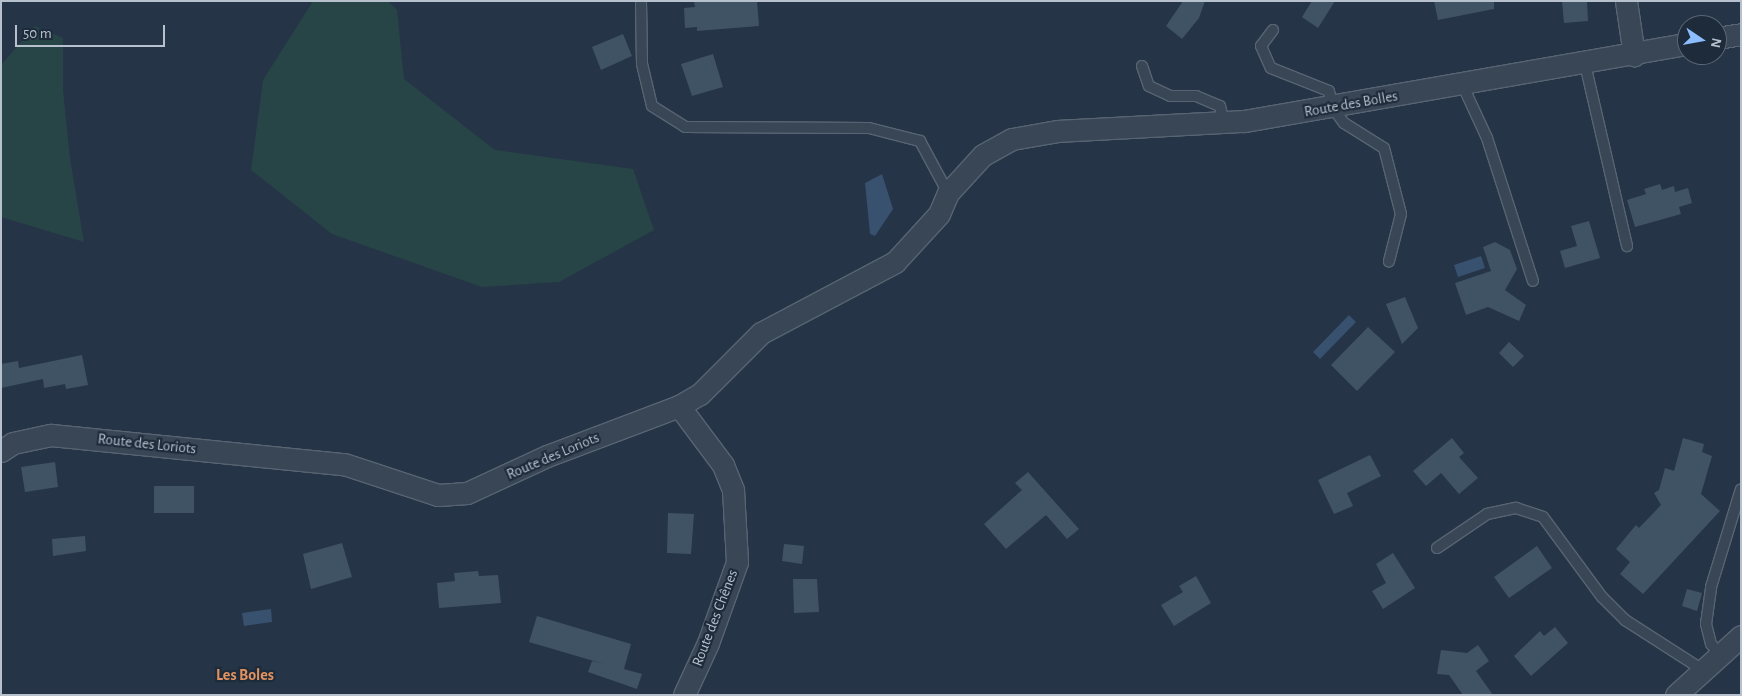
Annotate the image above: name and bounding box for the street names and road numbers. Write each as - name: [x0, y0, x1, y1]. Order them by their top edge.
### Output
- street label: Route des Bolles: [1303, 87, 1399, 121]
- street label: Route des Loriots: [504, 428, 602, 484]
- street label: Route des Loriots: [97, 430, 197, 458]
- street label: Route des Chênes: [688, 567, 742, 669]

